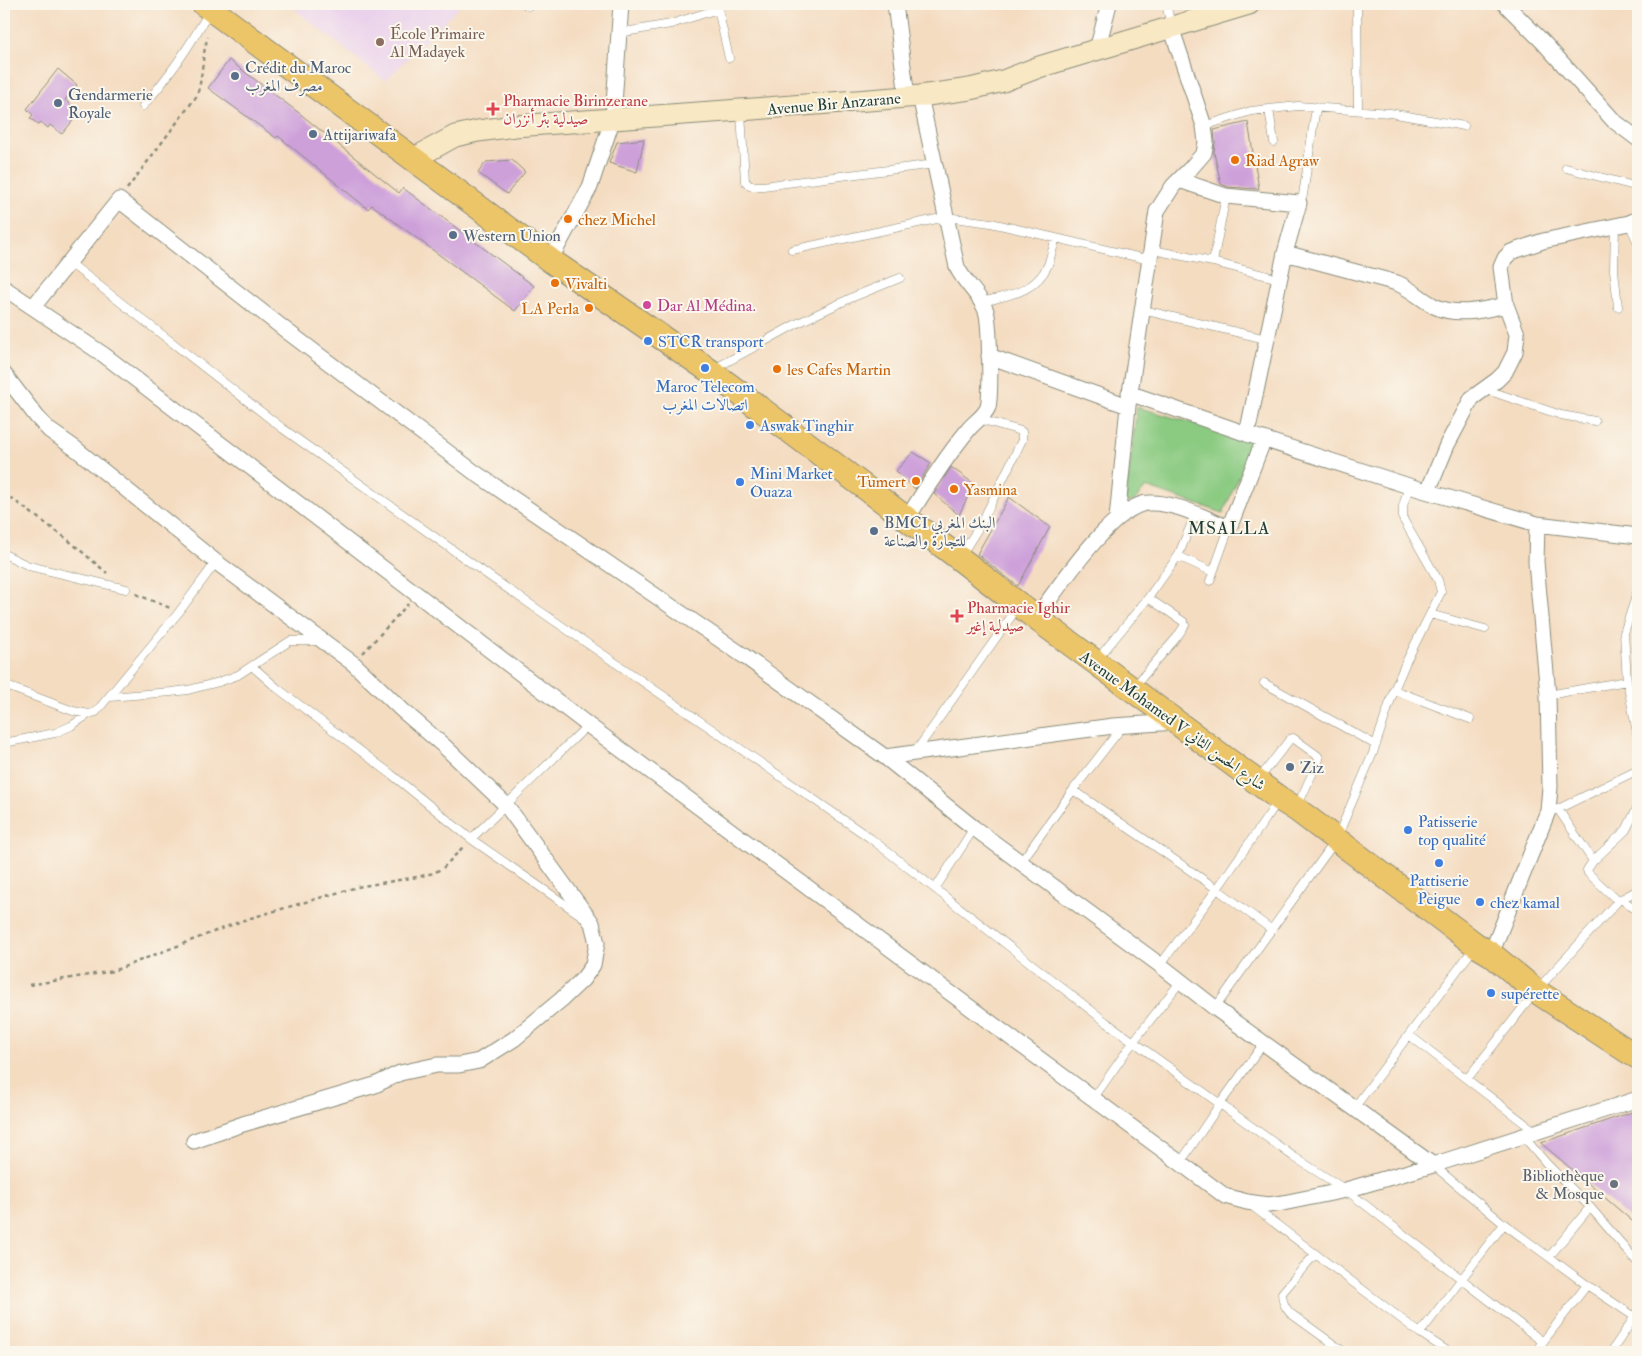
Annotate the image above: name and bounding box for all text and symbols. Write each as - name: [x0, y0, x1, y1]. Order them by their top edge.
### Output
- place label: École Primaire Al Madayek: [389, 23, 485, 62]
- marker: École Primaire Al Madayek: [374, 36, 386, 48]
- place label: Crédit du Maroc مصرف المغرب: [245, 58, 352, 96]
- marker: Crédit du Maroc مصرف المغرب: [229, 70, 241, 82]
- place label: Gendarmerie Royale: [68, 85, 153, 123]
- street label: Avenue Bir Anzarane: [766, 88, 902, 120]
- place label: Pharmacie Birinzerane صيدلية بئر أنزران: [503, 91, 648, 129]
- marker: Gendarmerie Royale: [52, 97, 64, 109]
- marker: Pharmacie Birinzerane صيدلية بئر أنزران: [487, 103, 499, 115]
- place label: Attijariwafa: [322, 125, 397, 145]
- marker: Attijariwafa: [307, 128, 319, 140]
- place label: Riad Agraw: [1245, 151, 1320, 171]
- marker: Riad Agraw: [1229, 154, 1241, 166]
- place label: chez Michel: [578, 210, 656, 230]
- marker: chez Michel: [562, 213, 574, 225]
- place label: Western Union: [462, 226, 561, 246]
- marker: Western Union: [447, 229, 459, 241]
- place label: Vivalti: [565, 274, 607, 294]
- marker: Vivalti: [549, 277, 561, 289]
- place label: Dar Al Médina.: [657, 296, 756, 316]
- place label: LA Perla: [521, 299, 579, 319]
- marker: Dar Al Médina.: [641, 299, 653, 311]
- marker: LA Perla: [583, 302, 595, 314]
- place label: STCR transport: [658, 332, 764, 353]
- marker: STCR transport: [642, 335, 654, 347]
- place label: les Cafes Martin: [787, 360, 891, 380]
- marker: Maroc Telecom اتصالات المغرب: [699, 362, 711, 374]
- marker: les Cafes Martin: [771, 363, 783, 375]
- place label: Maroc Telecom اتصالات المغرب: [655, 377, 755, 415]
- place label: Aswak Tinghir: [759, 416, 854, 436]
- marker: Aswak Tinghir: [744, 419, 756, 431]
- place label: Mini Market Ouaza: [750, 464, 833, 502]
- place label: Tumert: [857, 472, 906, 492]
- marker: Tumert: [910, 475, 922, 487]
- marker: Mini Market Ouaza: [734, 476, 746, 488]
- place label: Yasmina: [964, 480, 1018, 500]
- marker: Yasmina: [948, 483, 960, 495]
- place label: BMCI البنك المغربي للتجارة والصناعة: [884, 513, 996, 551]
- district label: MSALLA: [1188, 517, 1270, 540]
- marker: BMCI البنك المغربي للتجارة والصناعة: [868, 525, 880, 537]
- place label: Pharmacie Ighir صيدلية إغير: [965, 598, 1070, 636]
- marker: Pharmacie Ighir صيدلية إغير: [951, 610, 963, 622]
- street label: Avenue Mohamed V شارع الحسن الثاني: [1073, 646, 1269, 797]
- place label: Ziz: [1300, 758, 1324, 778]
- marker: Ziz: [1284, 761, 1296, 773]
- place label: Patisserie top qualité: [1418, 812, 1486, 851]
- marker: Patisserie top qualité: [1402, 824, 1414, 836]
- marker: Pattiserie Peigue: [1433, 857, 1445, 869]
- place label: Pattiserie Peigue: [1409, 871, 1469, 909]
- place label: chez kamal: [1490, 893, 1560, 913]
- marker: chez kamal: [1474, 896, 1486, 908]
- place label: supérette: [1501, 984, 1560, 1005]
- marker: supérette: [1485, 987, 1497, 999]
- place label: Bibliothèque & Mosque: [1522, 1166, 1604, 1204]
- marker: Bibliothèque & Mosque: [1608, 1178, 1620, 1190]

